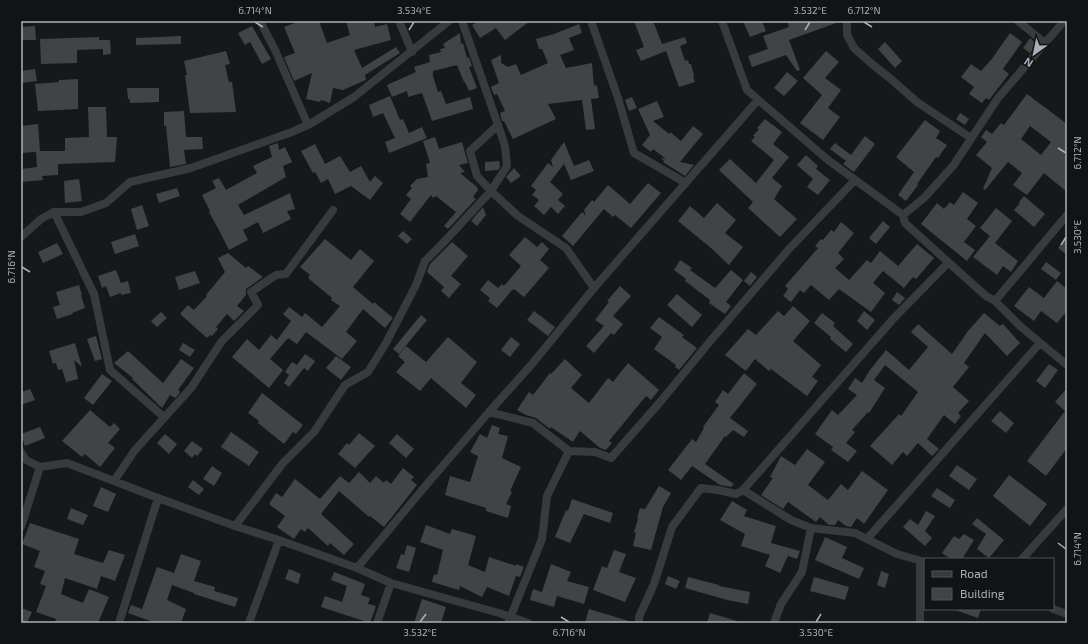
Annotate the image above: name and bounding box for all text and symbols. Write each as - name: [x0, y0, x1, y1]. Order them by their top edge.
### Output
- text: 6.714°N: [238, 4, 272, 16]
- text: 3.534°E: [397, 4, 431, 16]
- text: 3.532°E: [793, 4, 827, 16]
- text: 6.712°N: [847, 4, 881, 16]
- north arrow: [1014, 34, 1054, 74]
- text: N: [1021, 55, 1035, 70]
- text: 6.712°N: [1071, 136, 1083, 170]
- text: 3.530°E: [1071, 220, 1083, 254]
- text: 6.716°N: [5, 250, 17, 284]
- text: 6.714°N: [1071, 532, 1083, 566]
- legend: [924, 558, 1054, 610]
- text: Road: [960, 566, 988, 580]
- text: Building: [960, 586, 1005, 600]
- text: 3.532°E: [403, 626, 437, 638]
- text: 6.716°N: [552, 626, 586, 638]
- text: 3.530°E: [799, 626, 833, 638]

